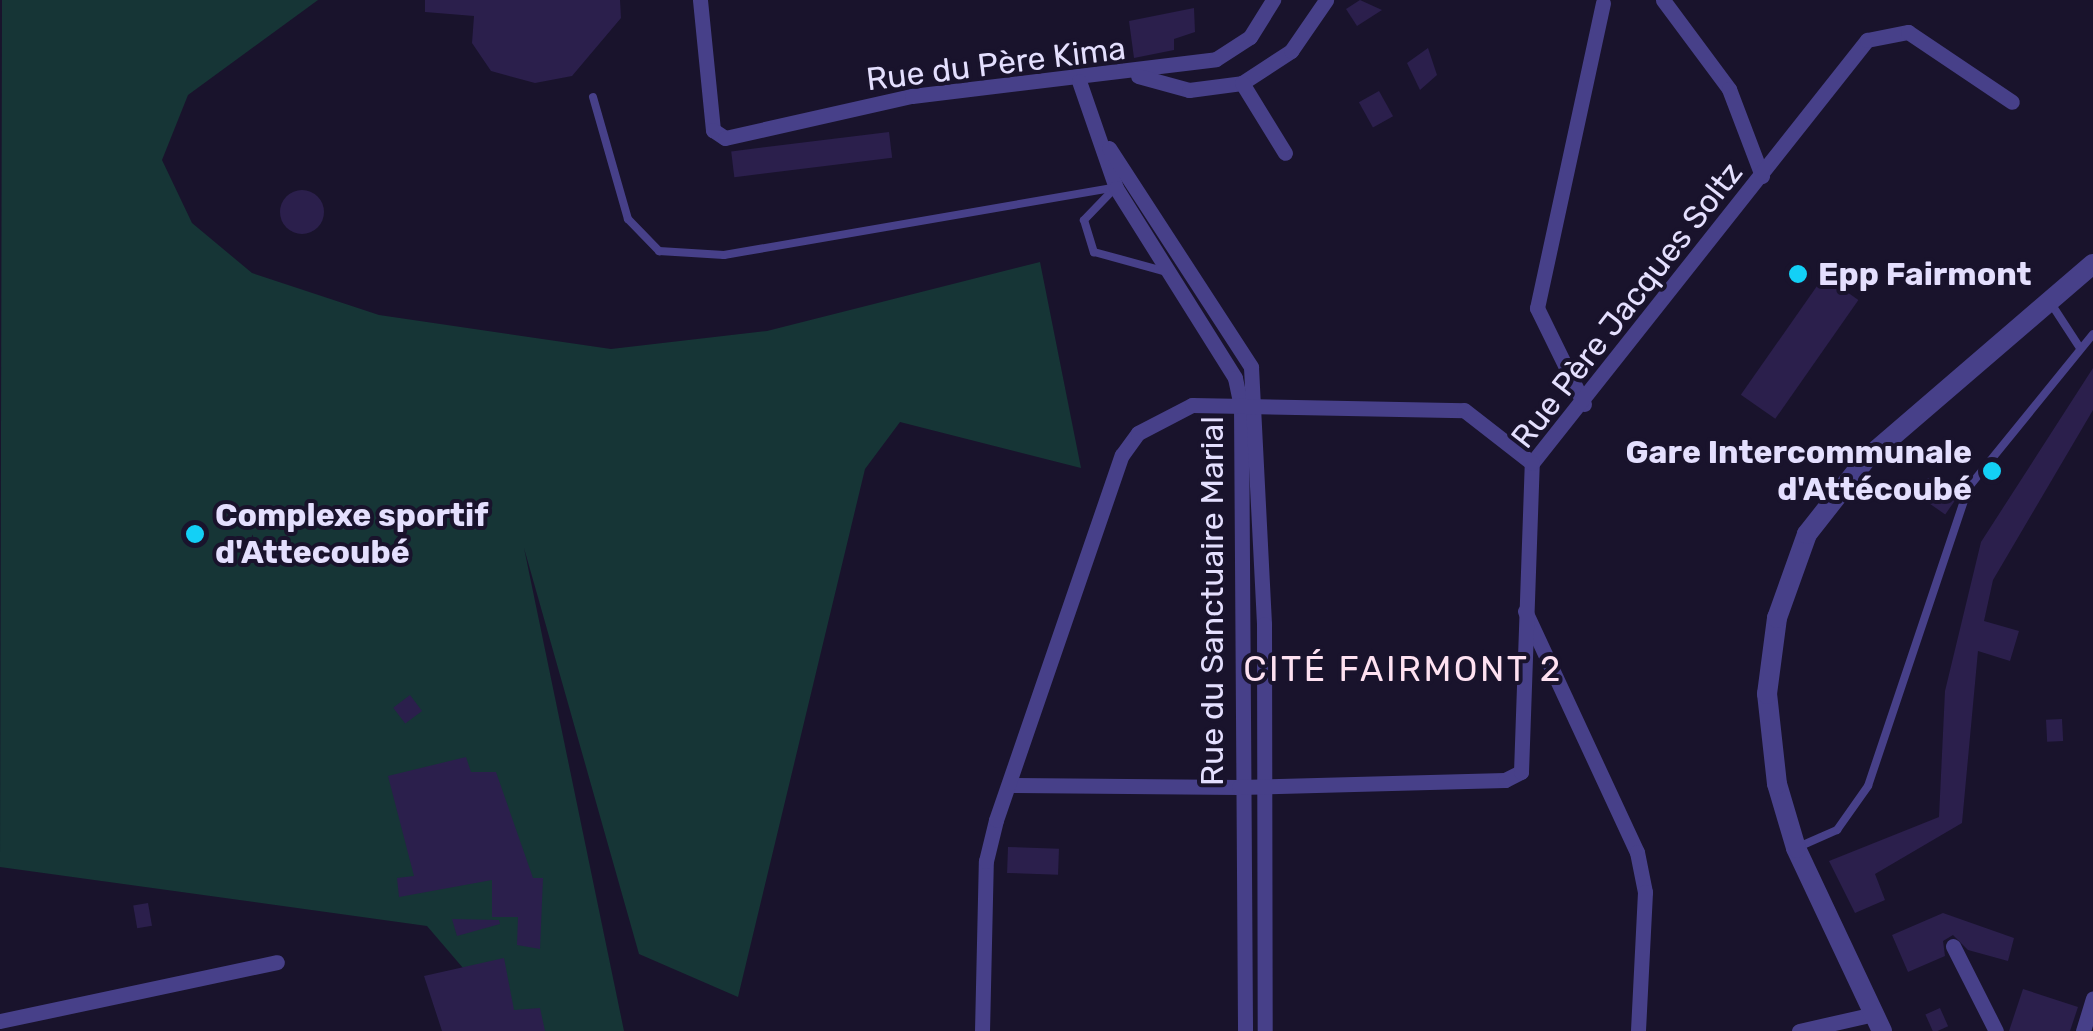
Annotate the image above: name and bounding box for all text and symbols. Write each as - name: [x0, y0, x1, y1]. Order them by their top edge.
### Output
- street label: Rue du Père Kima: [864, 29, 1128, 99]
- street label: Rue Père Jacques Soltz: [1503, 154, 1751, 456]
- place label: Epp Fairmont: [1818, 255, 2032, 293]
- marker: Epp Fairmont: [1787, 263, 1809, 285]
- street label: Rue du Sanctuaire Marial: [1193, 416, 1231, 786]
- place label: Gare Intercommunale d'Attécoubé: [1626, 434, 1972, 509]
- marker: Gare Intercommunale d'Attécoubé: [1981, 460, 2003, 482]
- place label: Complexe sportif d'Attecoubé: [215, 497, 488, 572]
- marker: Complexe sportif d'Attecoubé: [184, 523, 206, 545]
- district label: CITÉ FAIRMONT 2: [1243, 648, 1563, 690]

